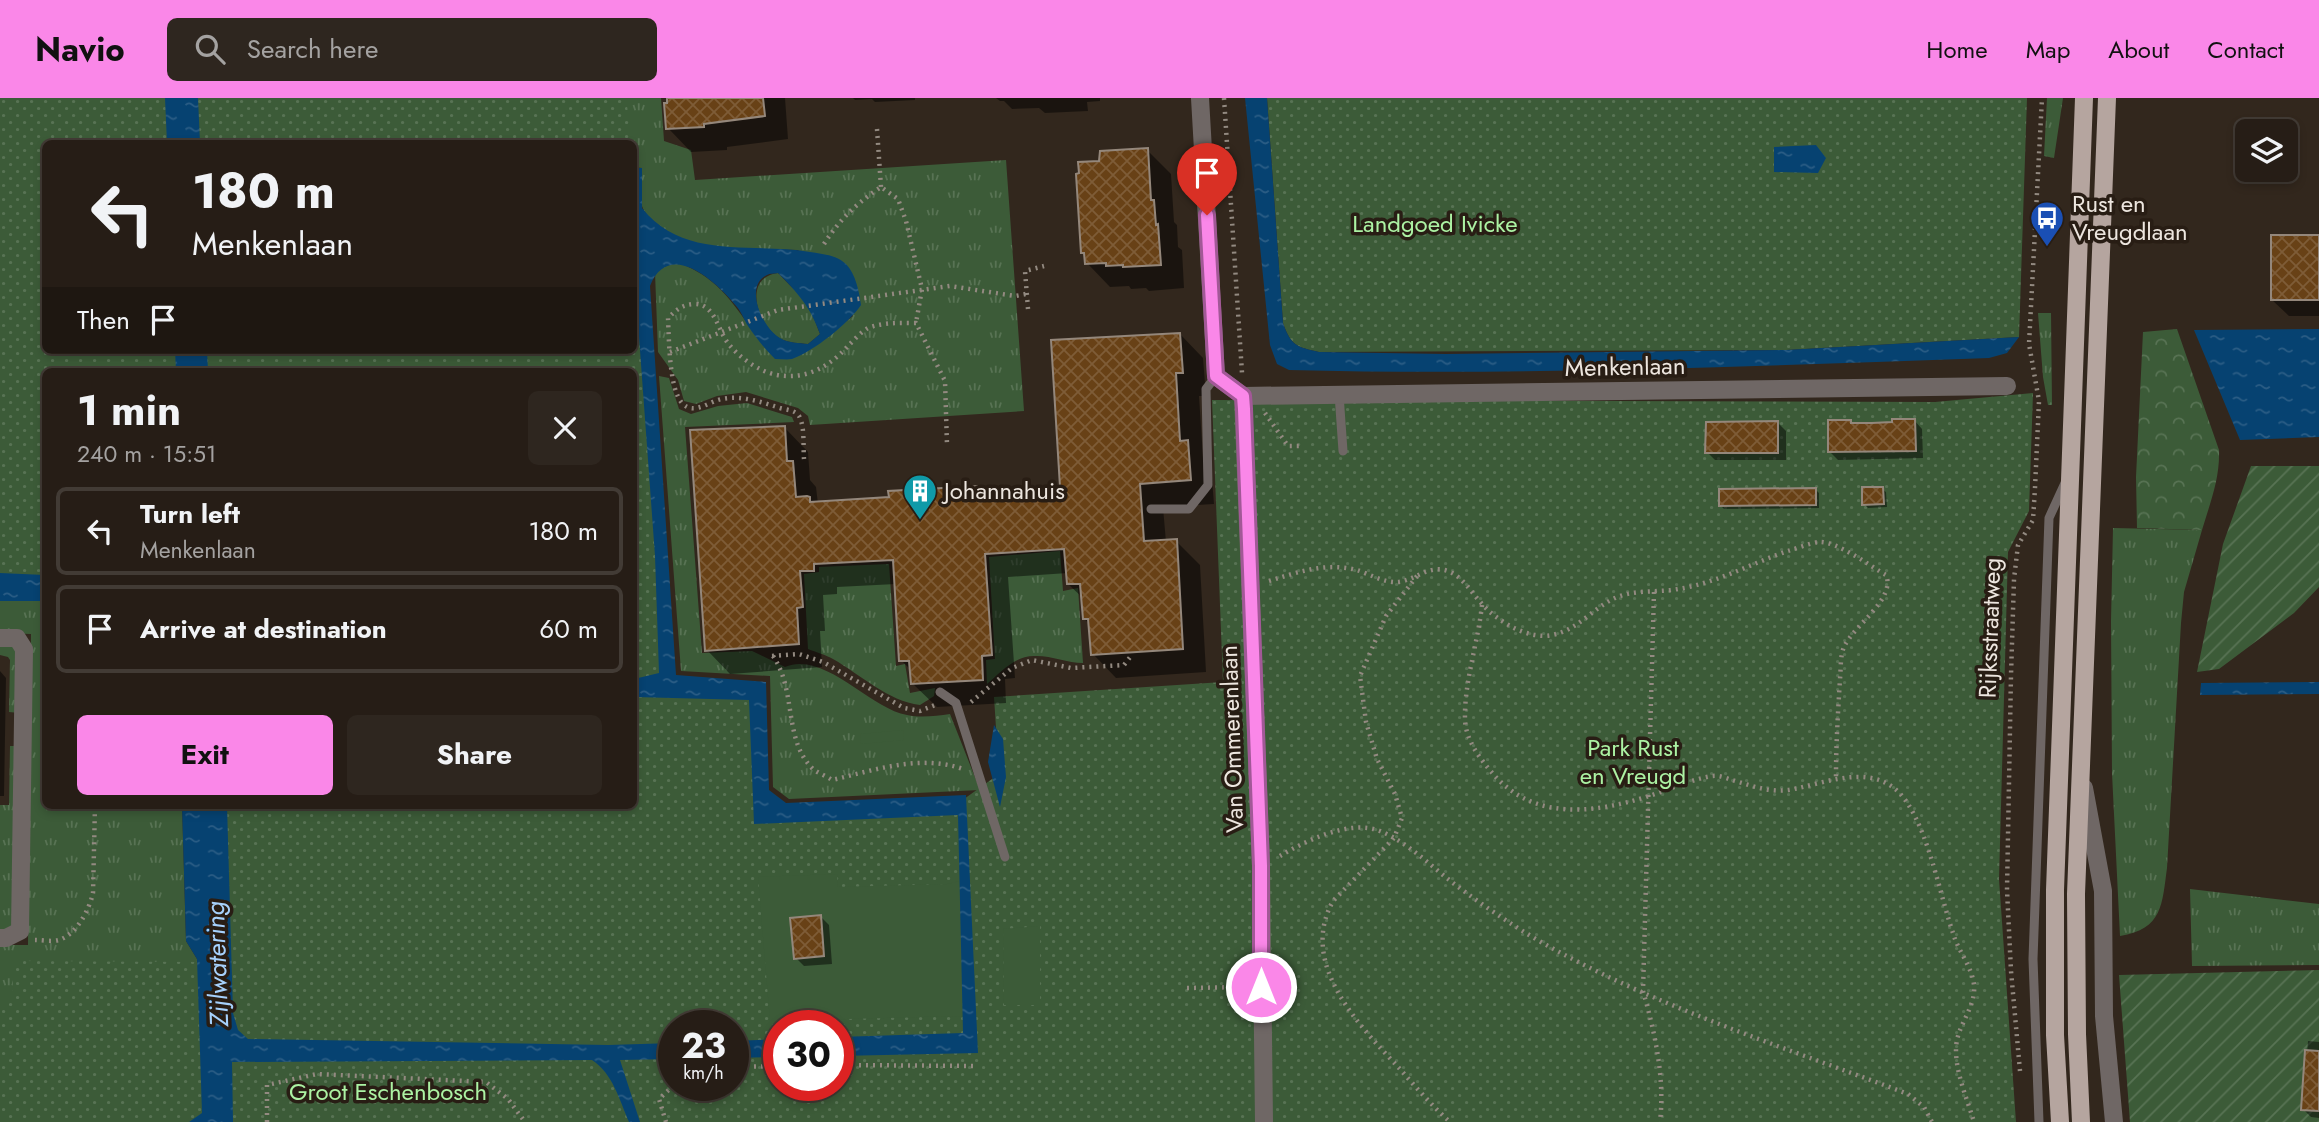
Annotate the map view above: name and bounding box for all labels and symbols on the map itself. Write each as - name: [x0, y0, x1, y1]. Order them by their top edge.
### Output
- pin: [1177, 143, 1237, 215]
- place label: Rust en Vreugdlaan: [2072, 186, 2188, 249]
- bus stop icon: Rust en Vreugdlaan: [2028, 199, 2066, 248]
- park label: Landgoed Ivicke: [1352, 206, 1518, 241]
- street label: Menkenlaan: [1564, 348, 1686, 385]
- building icon: Johannahuis: [901, 472, 939, 521]
- place label: Johannahuis: [941, 473, 1065, 508]
- street label: Rijksstraatweg: [1970, 557, 2009, 699]
- street label: Van Ommerenlaan: [1211, 645, 1252, 833]
- park label: Park Rust en Vreugd: [1580, 730, 1686, 793]
- water label: Zijlwatering: [196, 900, 238, 1029]
- position arrow: [1224, 950, 1298, 1024]
- speed limit sign: 30: [763, 1010, 854, 1101]
- park label: Groot Eschenbosch: [289, 1074, 487, 1109]

